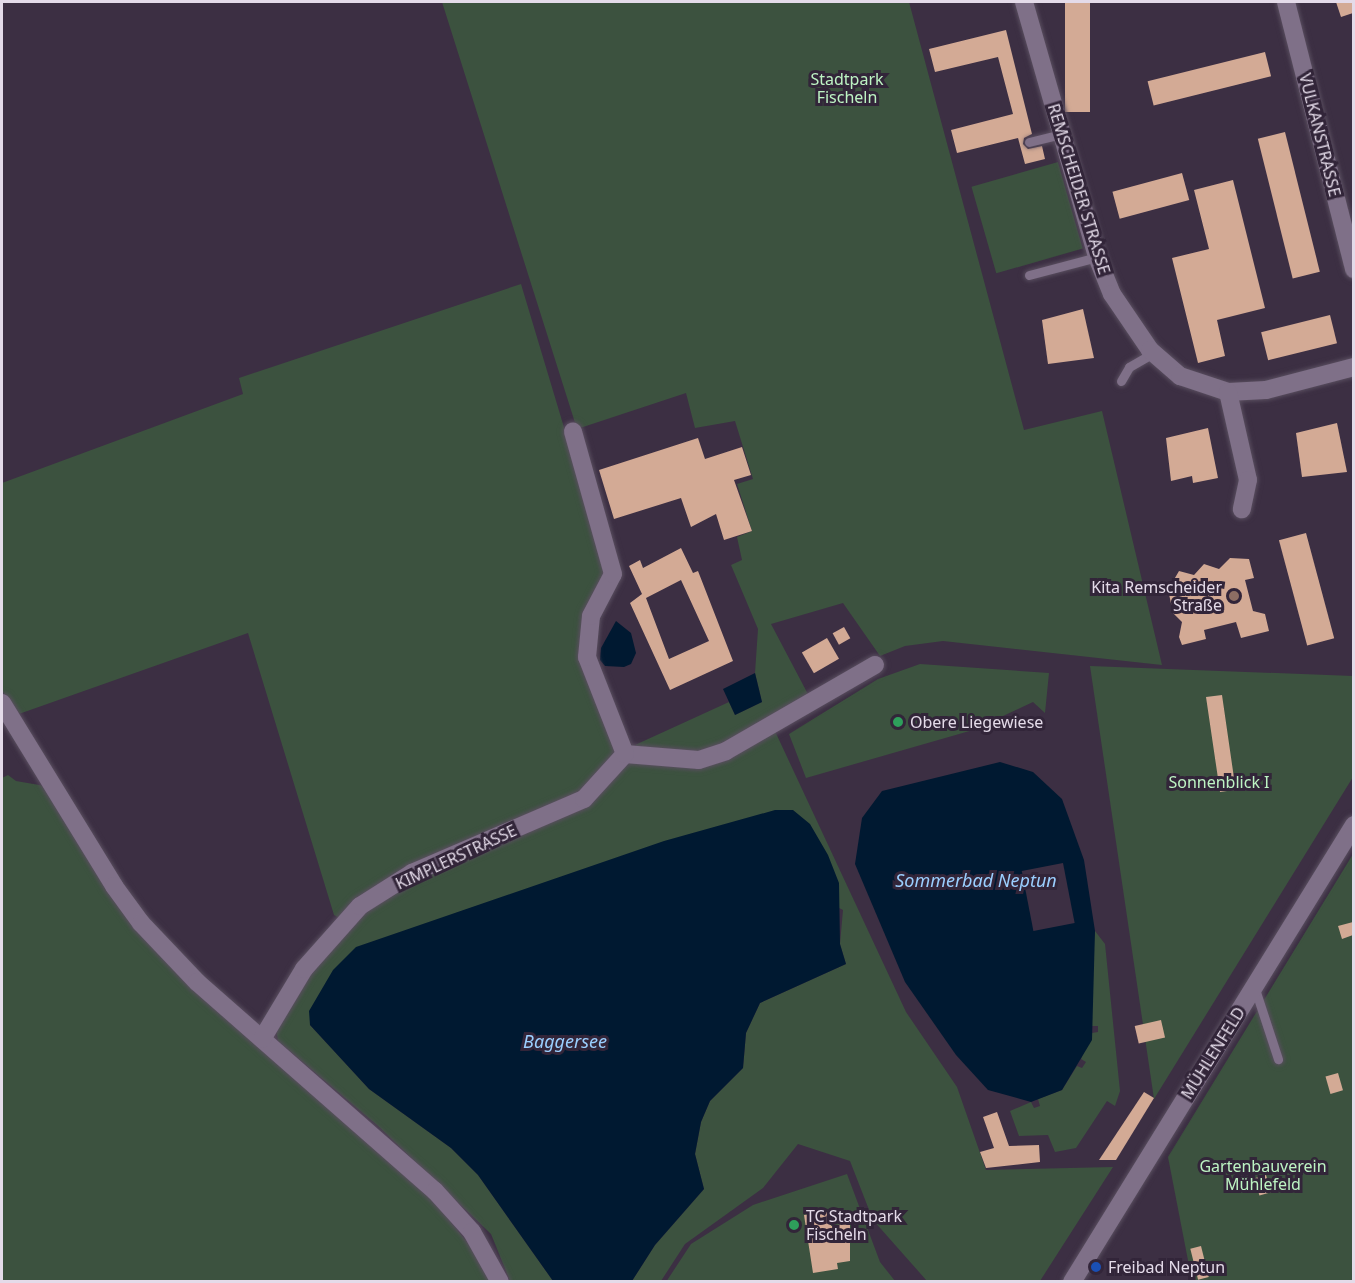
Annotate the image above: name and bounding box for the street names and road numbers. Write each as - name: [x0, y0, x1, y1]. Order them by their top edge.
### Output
- street label: VULKANSTRASSE: [1295, 71, 1345, 199]
- street label: REMSCHEIDER STRASSE: [1044, 101, 1114, 277]
- street label: KIMPLERSTRASSE: [393, 821, 519, 893]
- street label: MÜHLENFELD: [1177, 1003, 1249, 1103]

